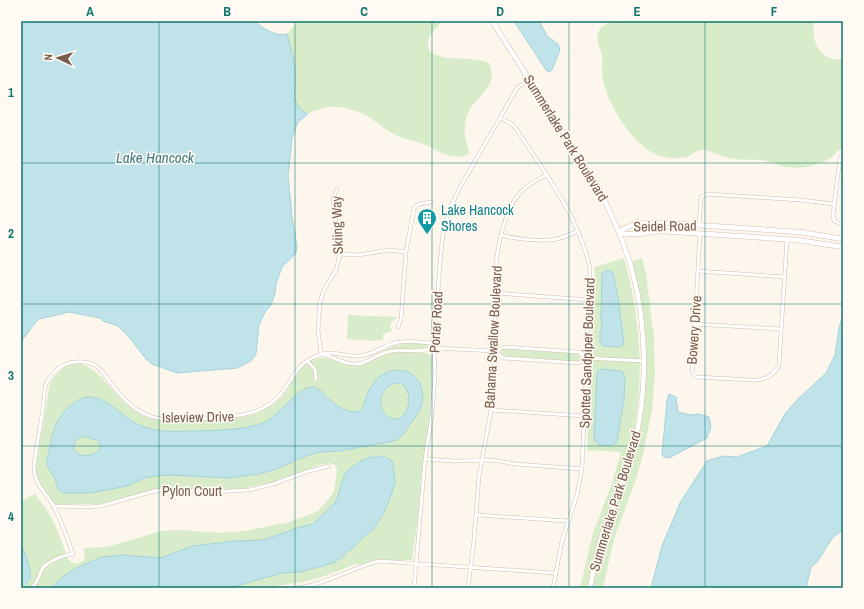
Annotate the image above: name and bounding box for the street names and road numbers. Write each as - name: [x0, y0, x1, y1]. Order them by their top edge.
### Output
- street label: Summerlake Park Boulevard: [520, 71, 612, 205]
- street label: Skiing Way: [327, 195, 347, 254]
- street label: Seidel Road: [633, 216, 697, 236]
- street label: Bahama Swallow Boulevard: [480, 265, 506, 409]
- street label: Spotted Sandpiper Boulevard: [575, 277, 599, 429]
- street label: Porter Road: [425, 291, 447, 353]
- street label: Bowery Drive: [683, 295, 705, 365]
- street label: Isleview Drive: [162, 407, 234, 427]
- street label: Summerlake Park Boulevard: [585, 429, 645, 573]
- street label: Pylon Court: [162, 482, 222, 500]

